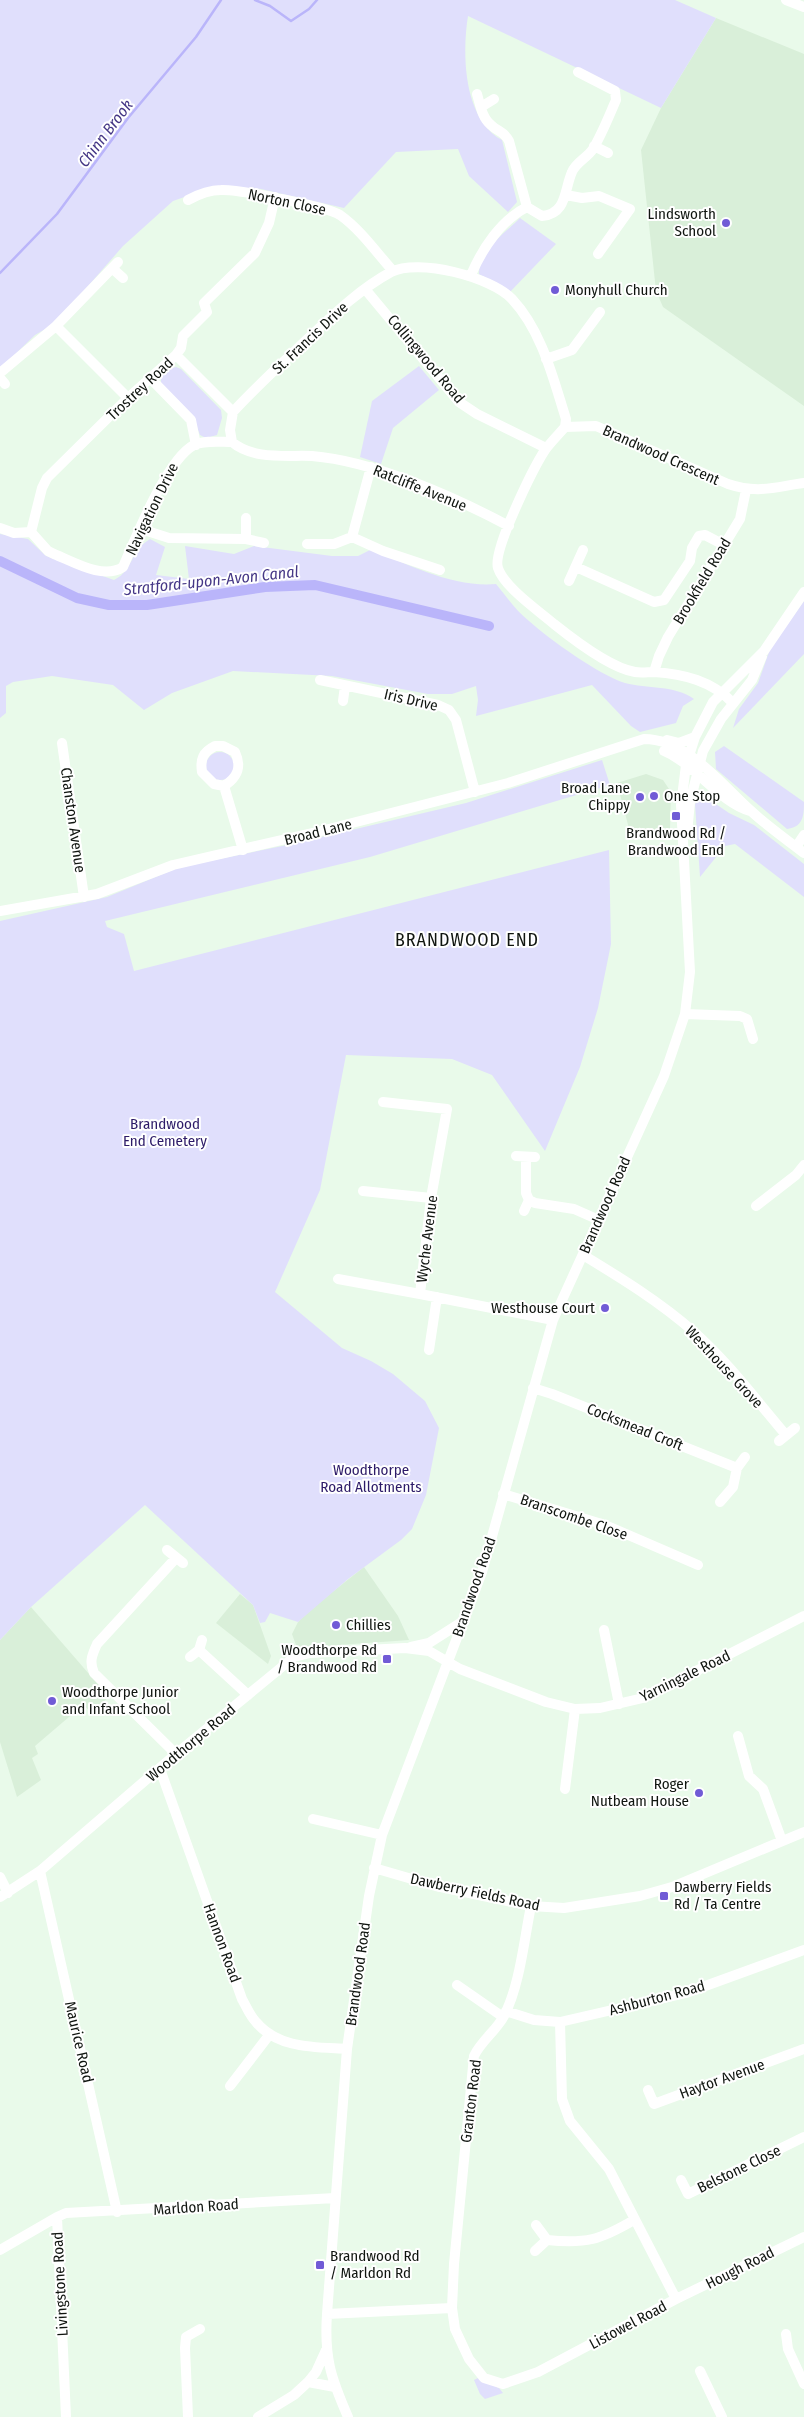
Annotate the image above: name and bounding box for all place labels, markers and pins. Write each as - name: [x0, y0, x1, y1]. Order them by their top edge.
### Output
- place label: Lindsworth School: [648, 205, 716, 240]
- marker: Lindsworth School: [720, 217, 732, 229]
- place label: Monyhull Church: [565, 281, 668, 299]
- marker: Monyhull Church: [549, 284, 561, 296]
- place label: Broad Lane Chippy: [561, 779, 630, 814]
- place label: One Stop: [664, 787, 720, 805]
- marker: One Stop: [648, 790, 660, 802]
- marker: Broad Lane Chippy: [634, 791, 646, 803]
- marker: Brandwood Rd / Brandwood End: [670, 810, 682, 822]
- place label: Brandwood Rd / Brandwood End: [626, 824, 726, 859]
- place label: Westhouse Court: [491, 1299, 595, 1317]
- marker: Westhouse Court: [599, 1302, 611, 1314]
- place label: Chillies: [346, 1616, 391, 1634]
- marker: Chillies: [330, 1619, 342, 1631]
- place label: Woodthorpe Rd / Brandwood Rd: [277, 1641, 377, 1676]
- marker: Woodthorpe Rd / Brandwood Rd: [381, 1653, 393, 1665]
- place label: Woodthorpe Junior and Infant School: [62, 1683, 179, 1718]
- marker: Woodthorpe Junior and Infant School: [46, 1695, 58, 1707]
- place label: Roger Nutbeam House: [591, 1775, 690, 1810]
- marker: Roger Nutbeam House: [693, 1787, 705, 1799]
- place label: Dawberry Fields Rd / Ta Centre: [674, 1878, 771, 1913]
- marker: Dawberry Fields Rd / Ta Centre: [658, 1890, 670, 1902]
- place label: Brandwood Rd / Marldon Rd: [330, 2247, 419, 2282]
- marker: Brandwood Rd / Marldon Rd: [314, 2259, 326, 2271]

